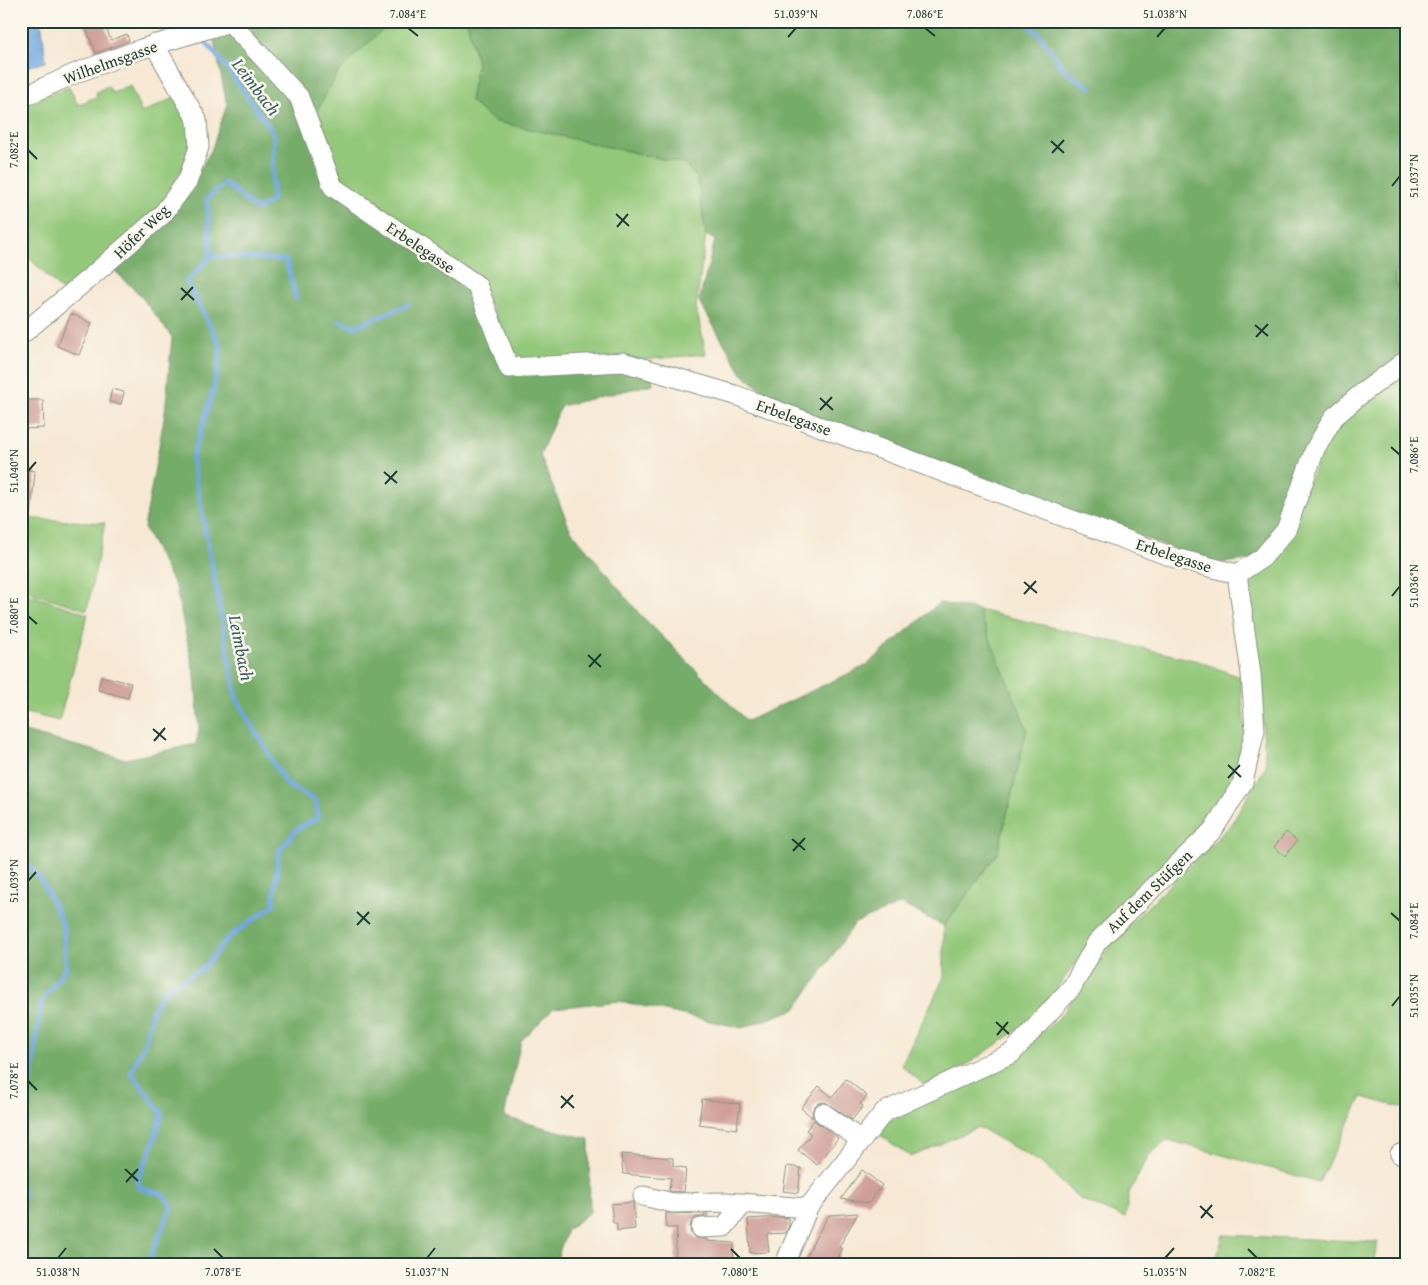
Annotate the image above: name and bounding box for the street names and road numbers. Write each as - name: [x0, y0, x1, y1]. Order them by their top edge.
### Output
- street label: Wilhelmsgasse: [60, 34, 160, 90]
- street label: Höfer Weg: [107, 198, 175, 264]
- street label: Erbelegasse: [382, 215, 460, 279]
- street label: Erbelegasse: [753, 392, 835, 442]
- street label: Erbelegasse: [1133, 532, 1215, 578]
- street label: Auf dem Stüfgen: [1101, 844, 1197, 938]

